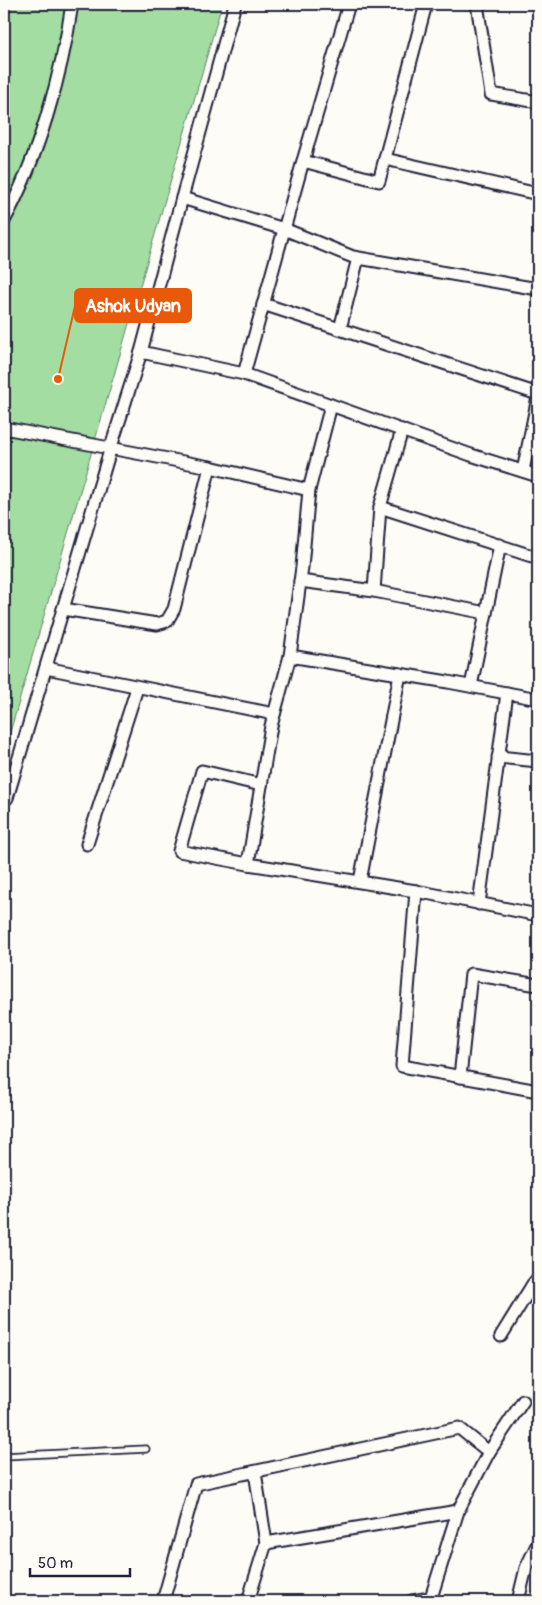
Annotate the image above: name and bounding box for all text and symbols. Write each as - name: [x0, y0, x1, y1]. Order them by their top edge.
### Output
- callout: Ashok Udyan: [75, 289, 191, 322]
- text: Ashok Udyan: [85, 295, 181, 318]
- scale bar: [30, 1545, 130, 1577]
- text: 50 m: [38, 1554, 73, 1573]

